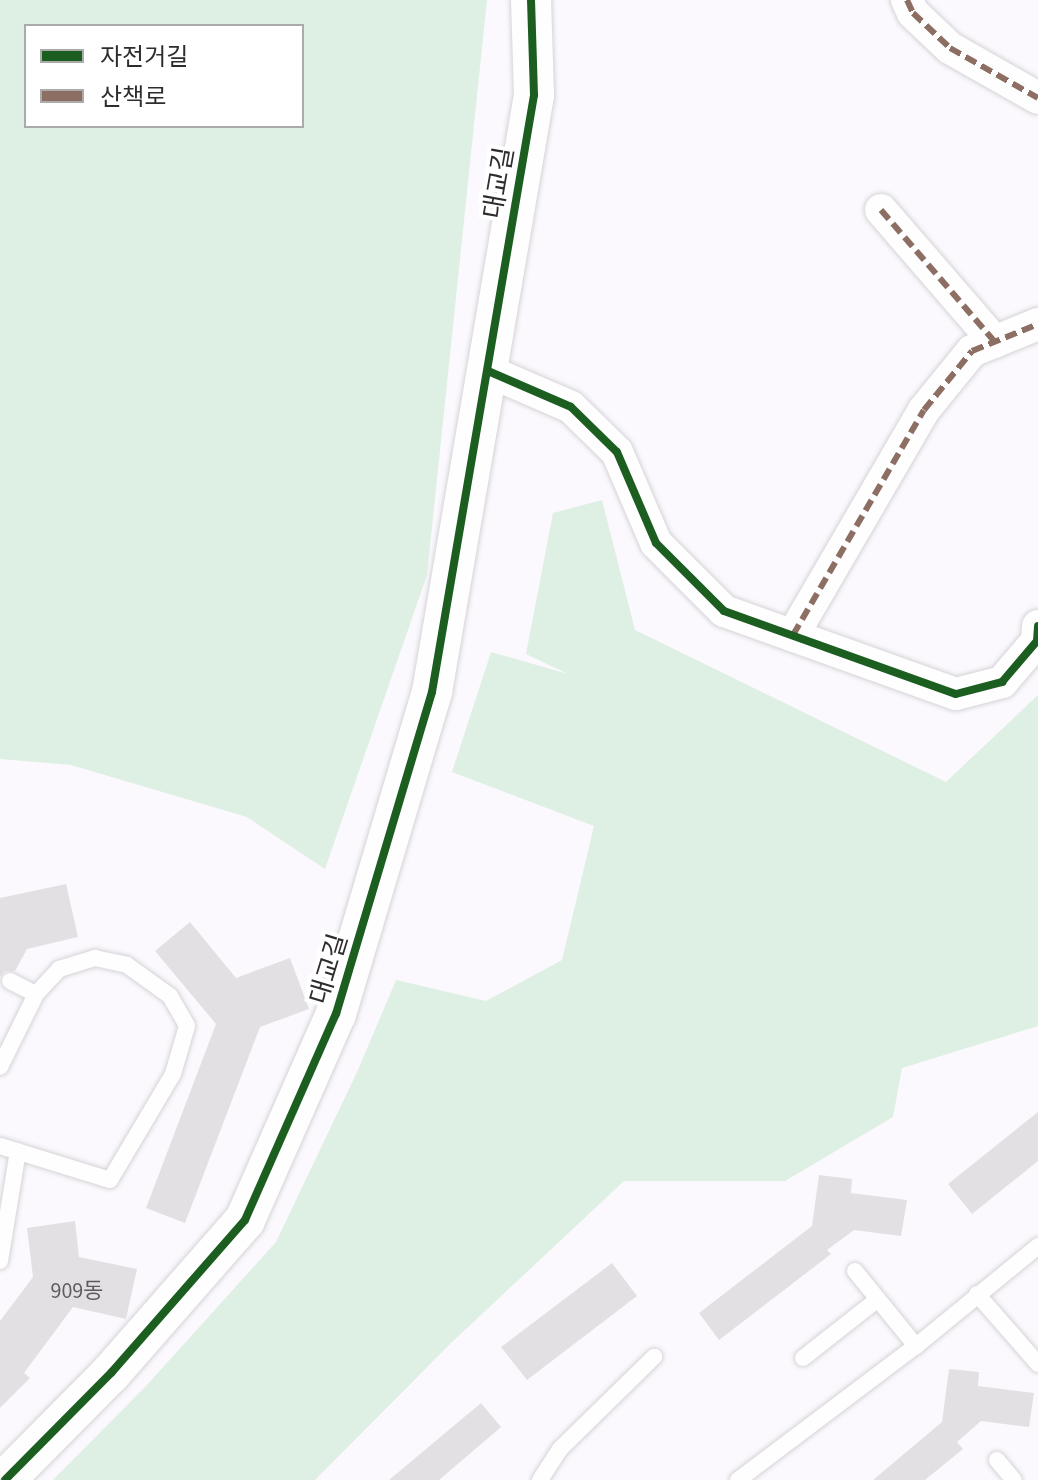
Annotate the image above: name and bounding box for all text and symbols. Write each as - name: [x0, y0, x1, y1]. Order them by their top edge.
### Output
- legend: [24, 24, 304, 128]
- text: 자전거길: [100, 40, 188, 75]
- text: 산책로: [100, 80, 166, 115]
- street label: 대교길: [477, 145, 521, 221]
- street label: 대교길: [304, 930, 354, 1008]
- house number: 909동: [50, 1279, 104, 1305]

